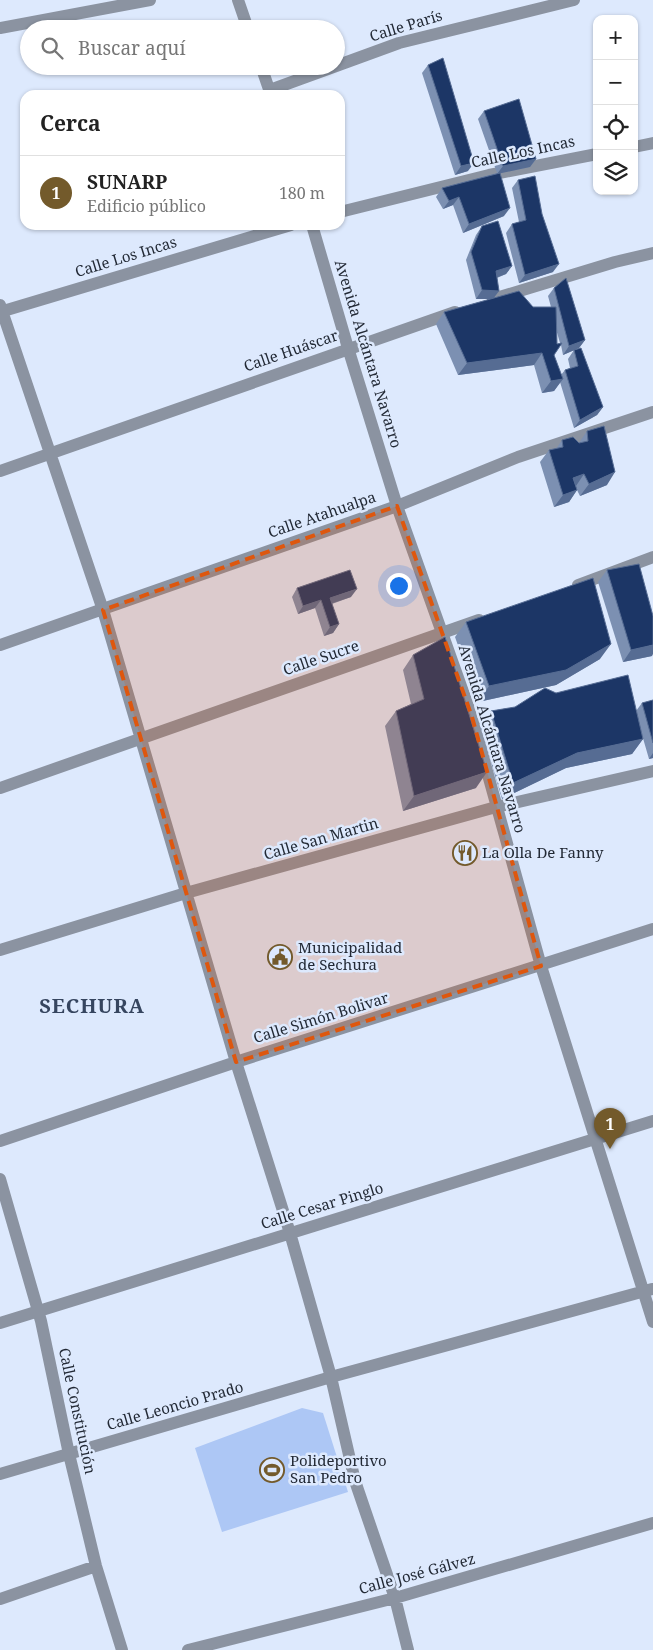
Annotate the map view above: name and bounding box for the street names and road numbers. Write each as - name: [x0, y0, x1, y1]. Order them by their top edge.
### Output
- street label: Calle París: [367, 4, 445, 46]
- street label: Calle Los Incas: [469, 130, 577, 172]
- street label: Calle Los Incas: [72, 231, 179, 281]
- street label: Avenida Alcántara Navarro: [331, 257, 407, 450]
- street label: Calle Huáscar: [241, 325, 340, 376]
- street label: Calle Atahualpa: [265, 486, 378, 542]
- street label: Calle Sucre: [280, 635, 361, 679]
- street label: Avenida Alcántara Navarro: [455, 642, 531, 835]
- street label: Calle San Martin: [261, 812, 381, 864]
- street label: Calle Simón Bolivar: [251, 987, 391, 1047]
- street label: Calle Cesar Pinglo: [258, 1177, 385, 1233]
- street label: Calle Constitución: [55, 1346, 101, 1476]
- street label: Calle Leoncio Prado: [104, 1376, 245, 1434]
- street label: Calle José Gálvez: [356, 1548, 477, 1598]

